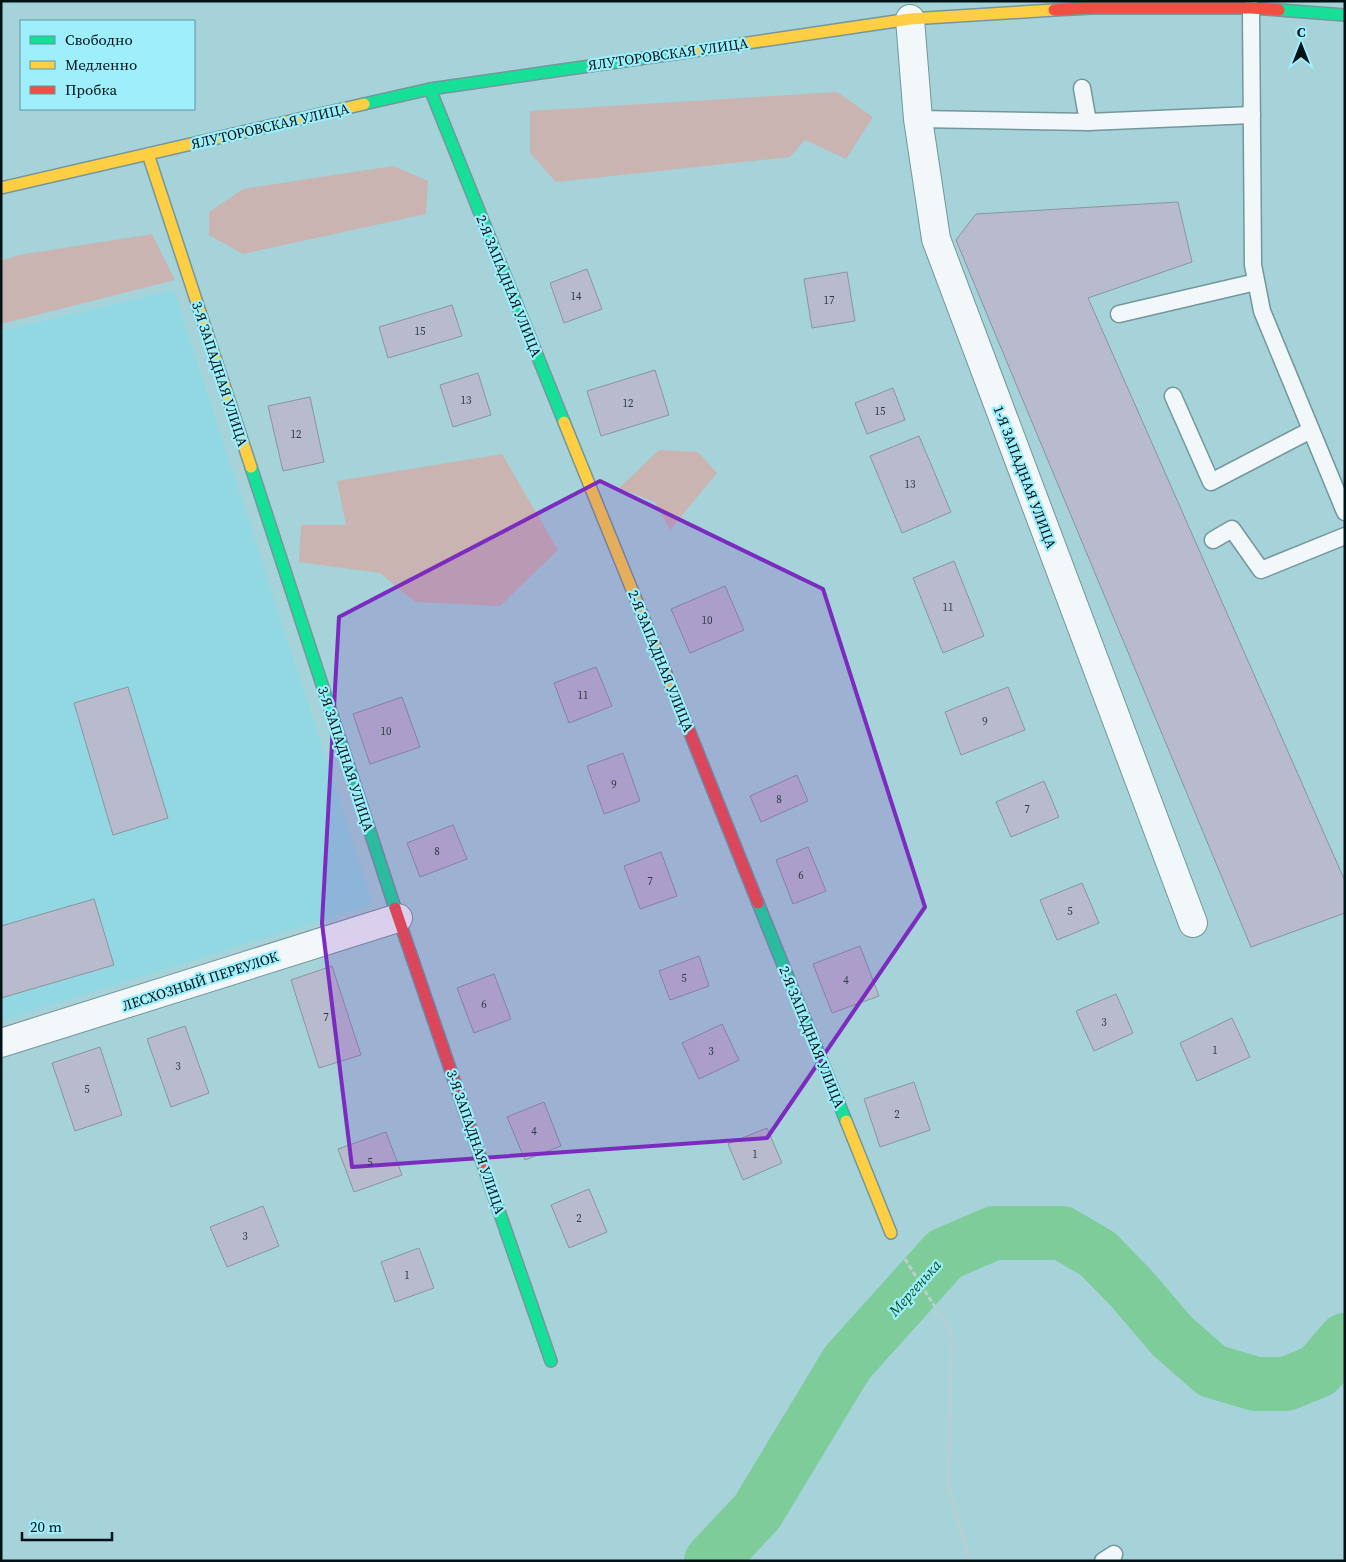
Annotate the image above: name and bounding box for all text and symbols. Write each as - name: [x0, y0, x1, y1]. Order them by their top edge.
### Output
- legend: [20, 20, 195, 110]
- north arrow: [1276, 20, 1326, 70]
- text: С: [1297, 22, 1306, 42]
- text: Свободно: [65, 29, 133, 50]
- street label: ЯЛУТОРОВСКАЯ УЛИЦА: [587, 33, 750, 75]
- text: Медленно: [65, 54, 137, 75]
- text: Пробка: [65, 79, 117, 100]
- street label: ЯЛУТОРОВСКАЯ УЛИЦА: [189, 98, 352, 154]
- street label: 2-Я ЗАПАДНАЯ УЛИЦА: [471, 212, 547, 361]
- house number: 14: [571, 289, 582, 304]
- house number: 17: [824, 293, 835, 308]
- street label: 3-Я ЗАПАДНАЯ УЛИЦА: [187, 299, 253, 450]
- house number: 15: [415, 324, 426, 339]
- house number: 13: [461, 393, 472, 408]
- house number: 12: [623, 396, 634, 411]
- street label: 1-Я ЗАПАДНАЯ УЛИЦА: [988, 403, 1062, 552]
- house number: 15: [875, 404, 886, 419]
- house number: 12: [291, 427, 302, 442]
- house number: 13: [905, 477, 916, 492]
- street label: 2-Я ЗАПАДНАЯ УЛИЦА: [623, 587, 699, 736]
- house number: 11: [943, 600, 954, 615]
- house number: 10: [702, 613, 713, 628]
- street label: 3-Я ЗАПАДНАЯ УЛИЦА: [313, 684, 379, 835]
- house number: 11: [578, 688, 589, 703]
- house number: 9: [982, 714, 988, 729]
- house number: 10: [381, 724, 392, 739]
- house number: 9: [611, 777, 617, 792]
- house number: 8: [776, 792, 782, 807]
- house number: 7: [1024, 802, 1030, 817]
- house number: 8: [434, 844, 440, 859]
- house number: 6: [798, 868, 804, 883]
- house number: 7: [647, 874, 653, 889]
- house number: 5: [1067, 904, 1073, 919]
- street label: ЛЕСХОЗНЫЙ ПЕРЕУЛОК: [119, 946, 282, 1016]
- street label: 2-Я ЗАПАДНАЯ УЛИЦА: [774, 963, 850, 1112]
- house number: 5: [681, 971, 687, 986]
- house number: 4: [843, 973, 849, 988]
- house number: 6: [481, 997, 487, 1012]
- house number: 7: [323, 1010, 329, 1025]
- house number: 3: [1101, 1015, 1107, 1030]
- house number: 1: [1212, 1043, 1218, 1058]
- house number: 3: [708, 1044, 714, 1059]
- house number: 3: [175, 1059, 181, 1074]
- street label: 3-Я ЗАПАДНАЯ УЛИЦА: [442, 1067, 510, 1218]
- house number: 5: [84, 1082, 90, 1097]
- house number: 2: [894, 1107, 900, 1122]
- house number: 4: [531, 1124, 537, 1139]
- house number: 1: [752, 1147, 758, 1162]
- house number: 5: [367, 1155, 373, 1170]
- house number: 2: [576, 1211, 582, 1226]
- house number: 3: [242, 1229, 248, 1244]
- water label: Мергенька: [883, 1255, 946, 1321]
- house number: 1: [404, 1268, 410, 1283]
- scale bar: [22, 1510, 112, 1542]
- text: 20 m: [30, 1516, 62, 1537]

